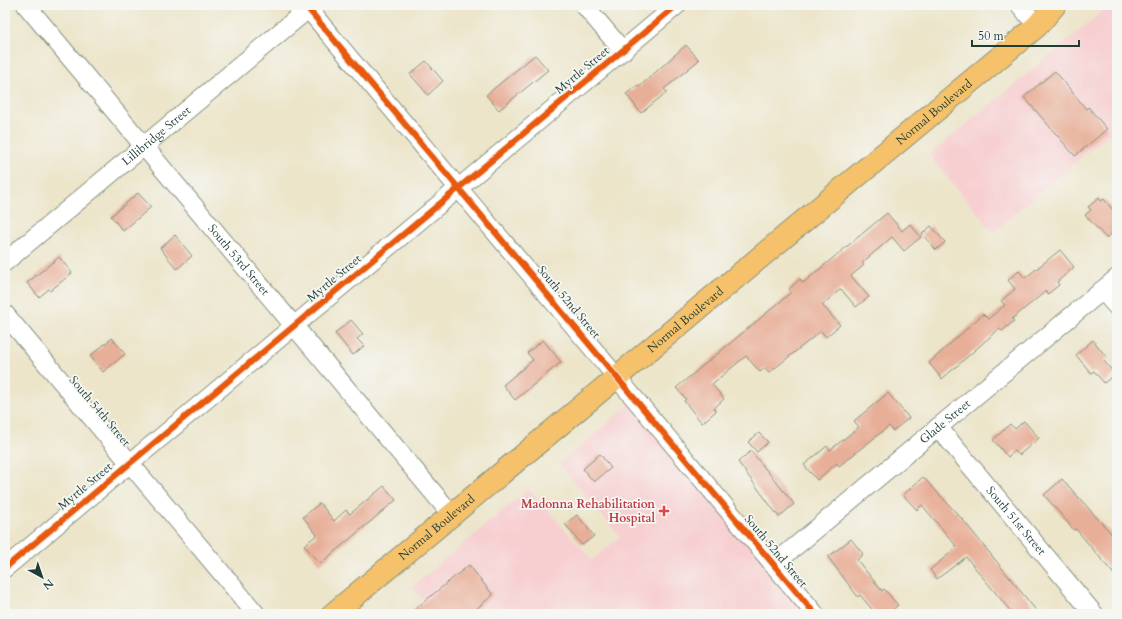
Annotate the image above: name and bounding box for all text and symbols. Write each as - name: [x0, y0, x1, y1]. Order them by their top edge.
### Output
- scale bar: [972, 22, 1079, 48]
- text: 50 m: [978, 28, 1005, 44]
- street label: Myrtle Street: [551, 42, 613, 97]
- street label: Normal Boulevard: [893, 75, 976, 149]
- street label: Lillibridge Street: [118, 102, 194, 169]
- street label: South 53rd Street: [204, 221, 273, 299]
- street label: Myrtle Street: [303, 250, 365, 305]
- street label: South 52nd Street: [534, 262, 604, 342]
- street label: Normal Boulevard: [644, 283, 727, 356]
- street label: South 54th Street: [66, 372, 134, 450]
- street label: Glade Street: [916, 395, 974, 447]
- street label: Myrtle Street: [54, 458, 116, 513]
- street label: South 51st Street: [983, 483, 1050, 559]
- street label: Normal Boulevard: [395, 491, 479, 564]
- place label: Madonna Rehabilitation Hospital: [521, 496, 656, 526]
- marker: Madonna Rehabilitation Hospital: [658, 505, 670, 517]
- street label: South 52nd Street: [741, 511, 811, 591]
- north arrow: [22, 557, 62, 597]
- text: N: [39, 575, 57, 593]

